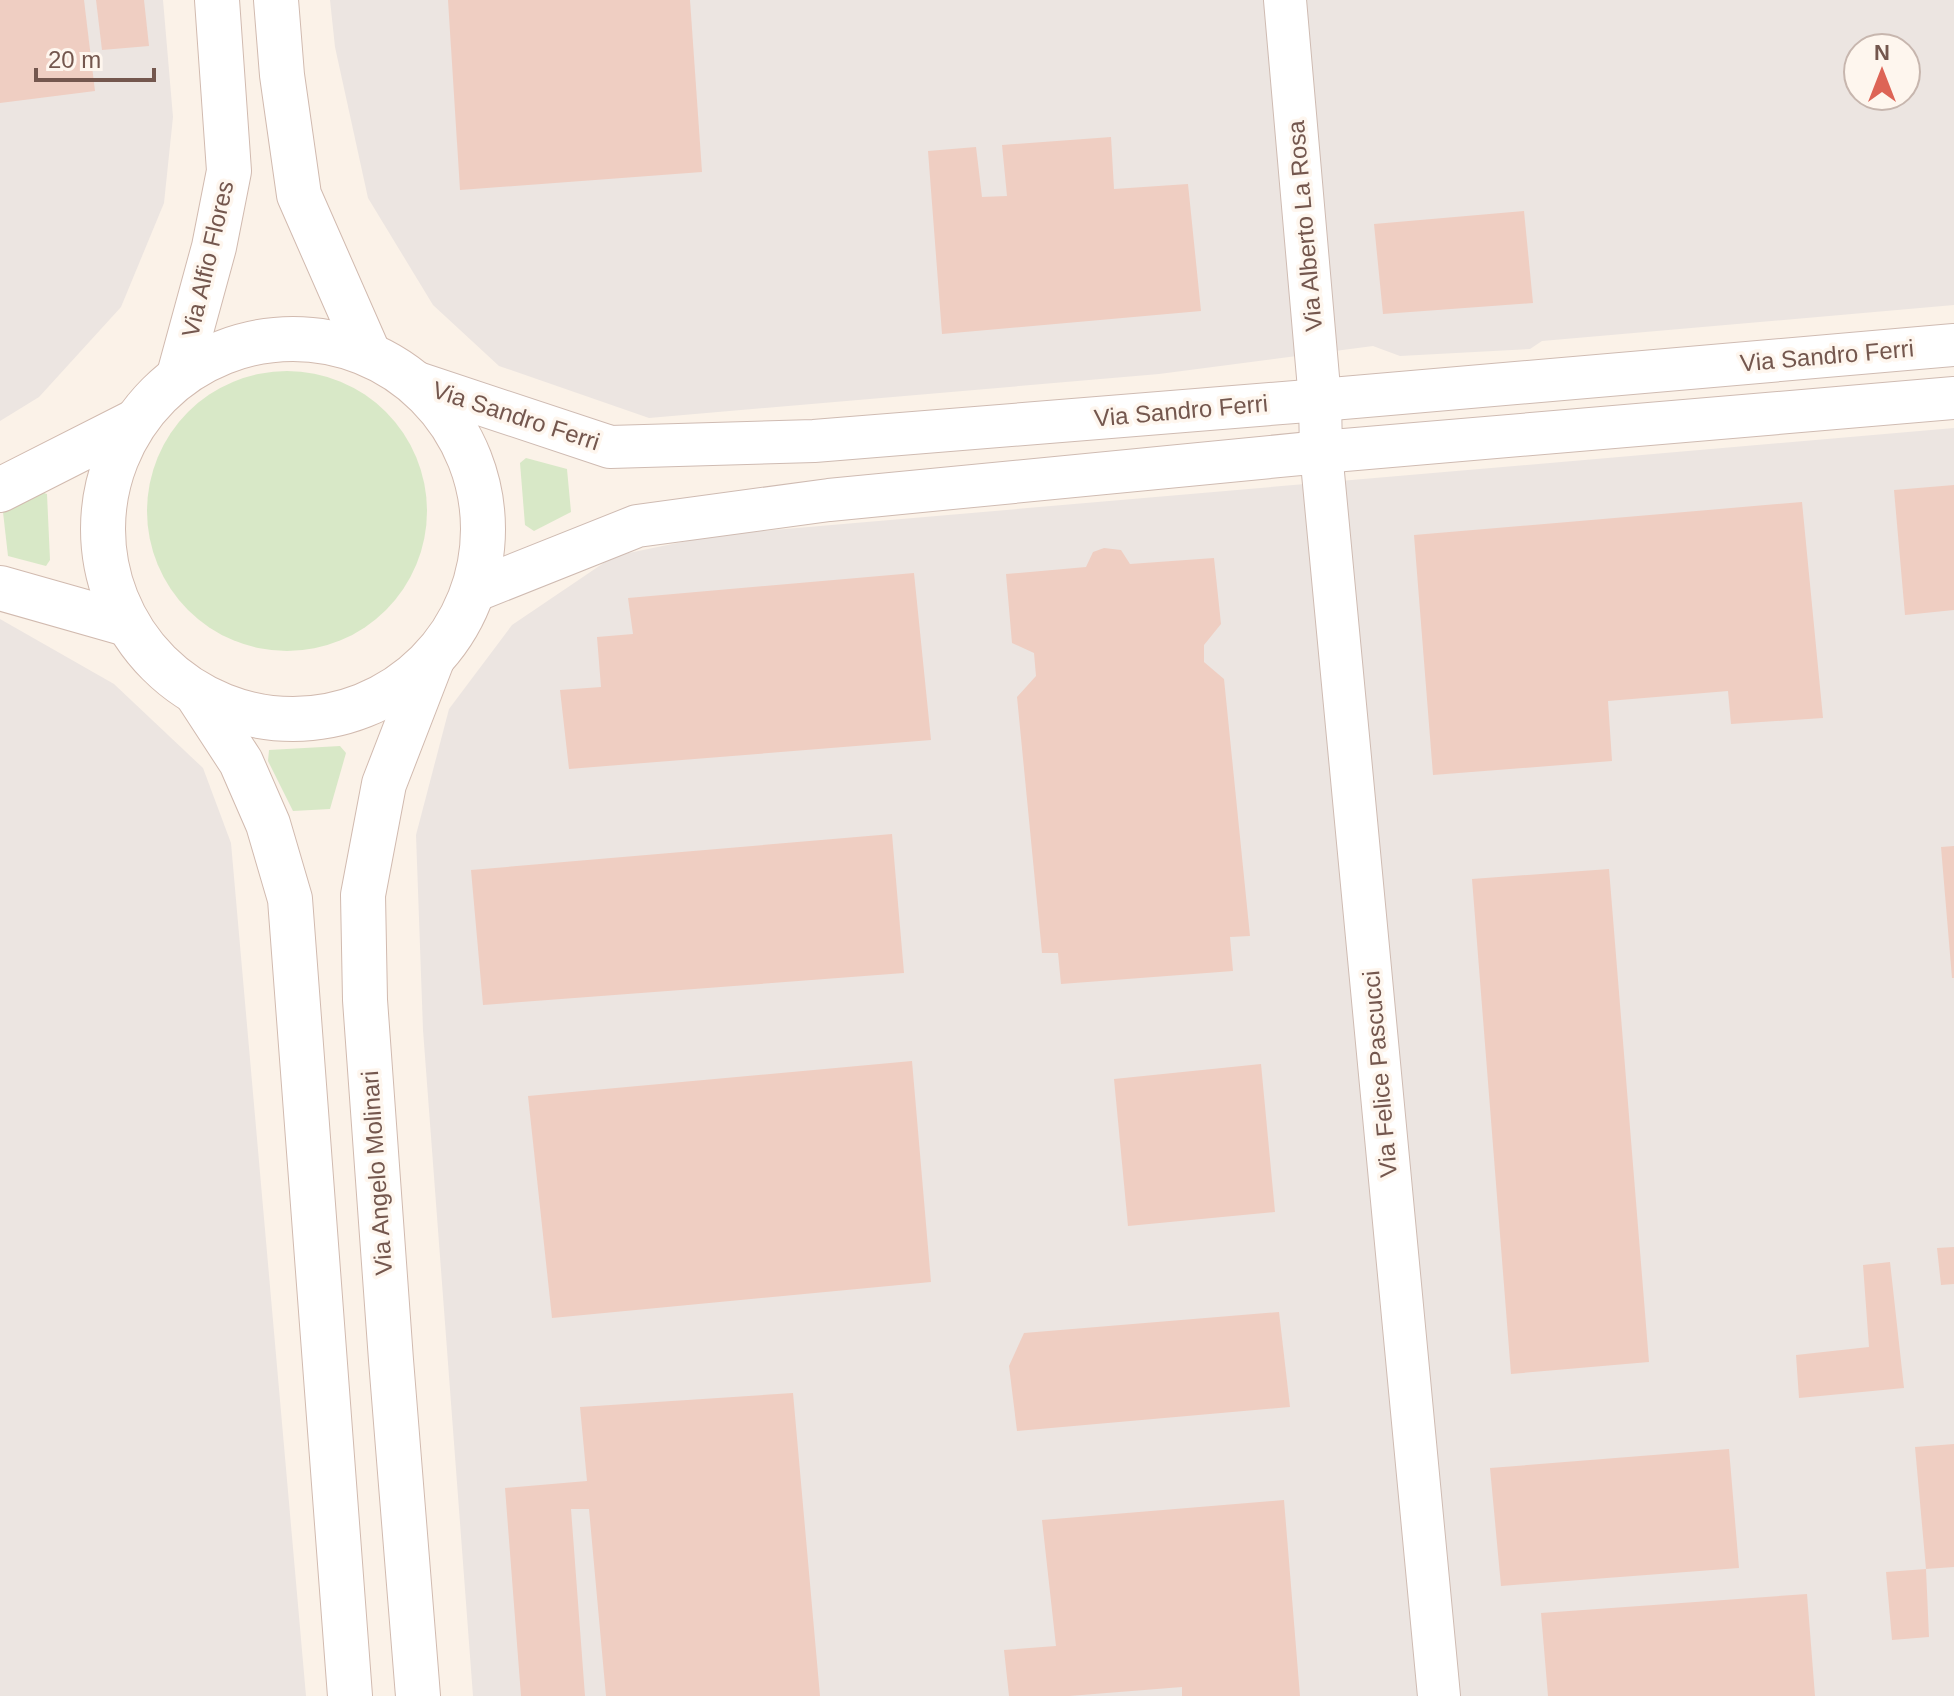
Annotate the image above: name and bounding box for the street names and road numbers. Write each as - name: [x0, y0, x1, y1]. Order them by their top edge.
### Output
- street label: Via Alberto La Rosa: [1282, 119, 1327, 333]
- street label: Via Alfio Flores: [176, 178, 239, 340]
- street label: Via Sandro Ferri: [1739, 334, 1915, 377]
- street label: Via Sandro Ferri: [429, 376, 603, 455]
- street label: Via Sandro Ferri: [1093, 389, 1269, 432]
- street label: Via Felice Pascucci: [1357, 969, 1402, 1179]
- street label: Via Angelo Molinari: [356, 1070, 397, 1276]

